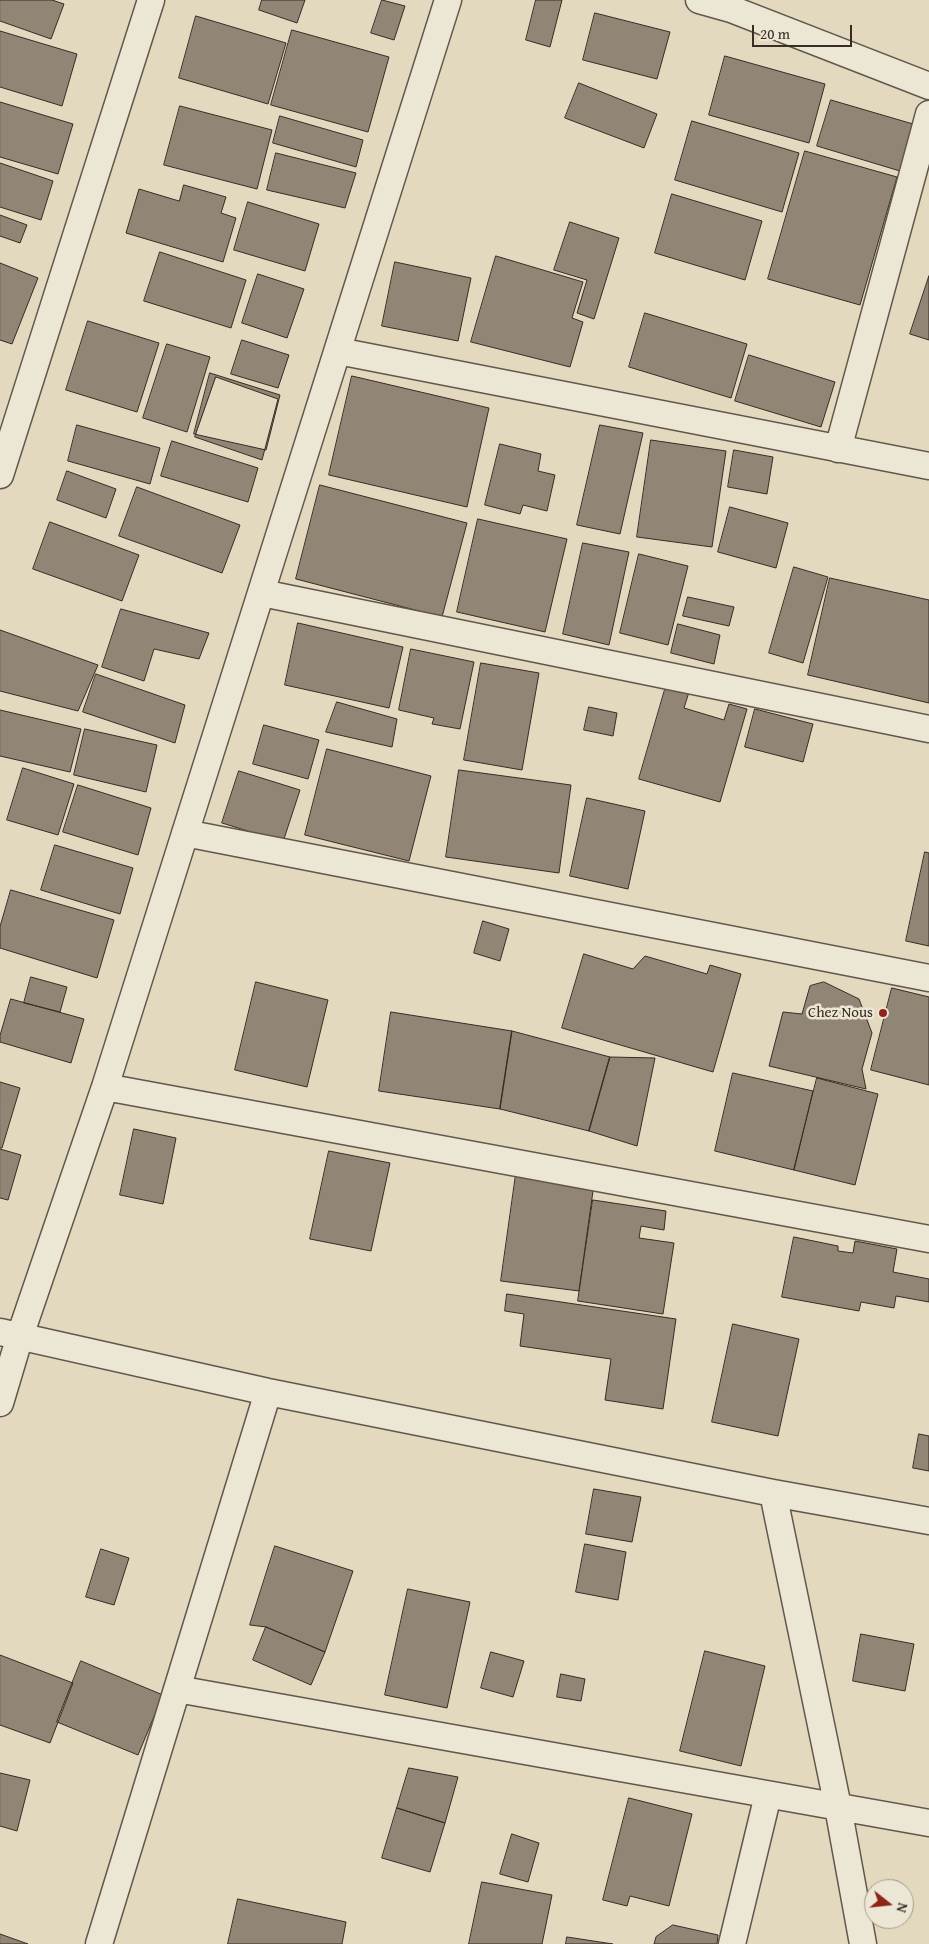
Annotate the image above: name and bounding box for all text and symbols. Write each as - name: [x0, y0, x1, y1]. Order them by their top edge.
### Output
- scale bar: [754, 15, 854, 47]
- text: 20 m: [760, 23, 790, 44]
- place label: Chez Nous: [808, 1004, 873, 1022]
- marker: Chez Nous: [877, 1007, 889, 1019]
- north arrow: [864, 1879, 914, 1929]
- text: N: [892, 1901, 913, 1915]

